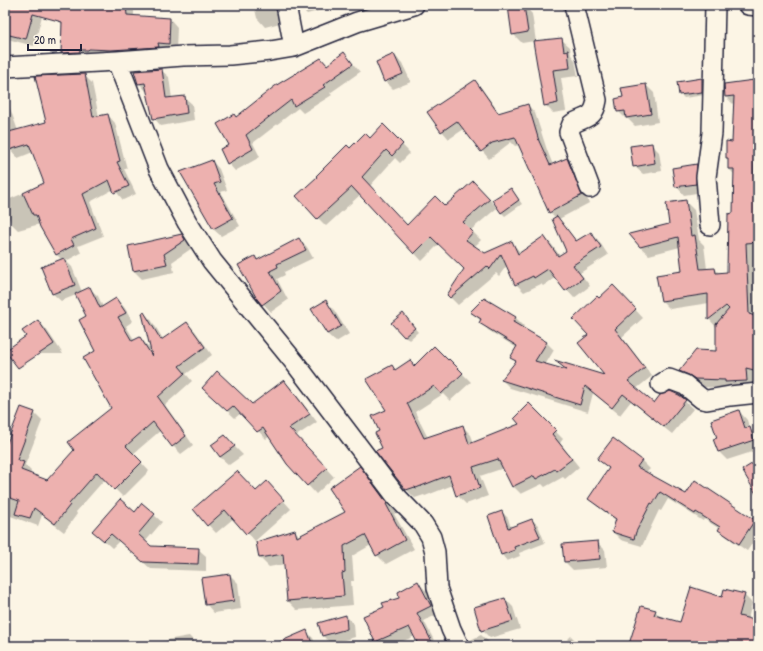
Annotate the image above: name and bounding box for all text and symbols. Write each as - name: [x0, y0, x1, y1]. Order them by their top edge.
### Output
- scale bar: [28, 26, 81, 52]
- text: 20 m: [34, 31, 56, 48]

